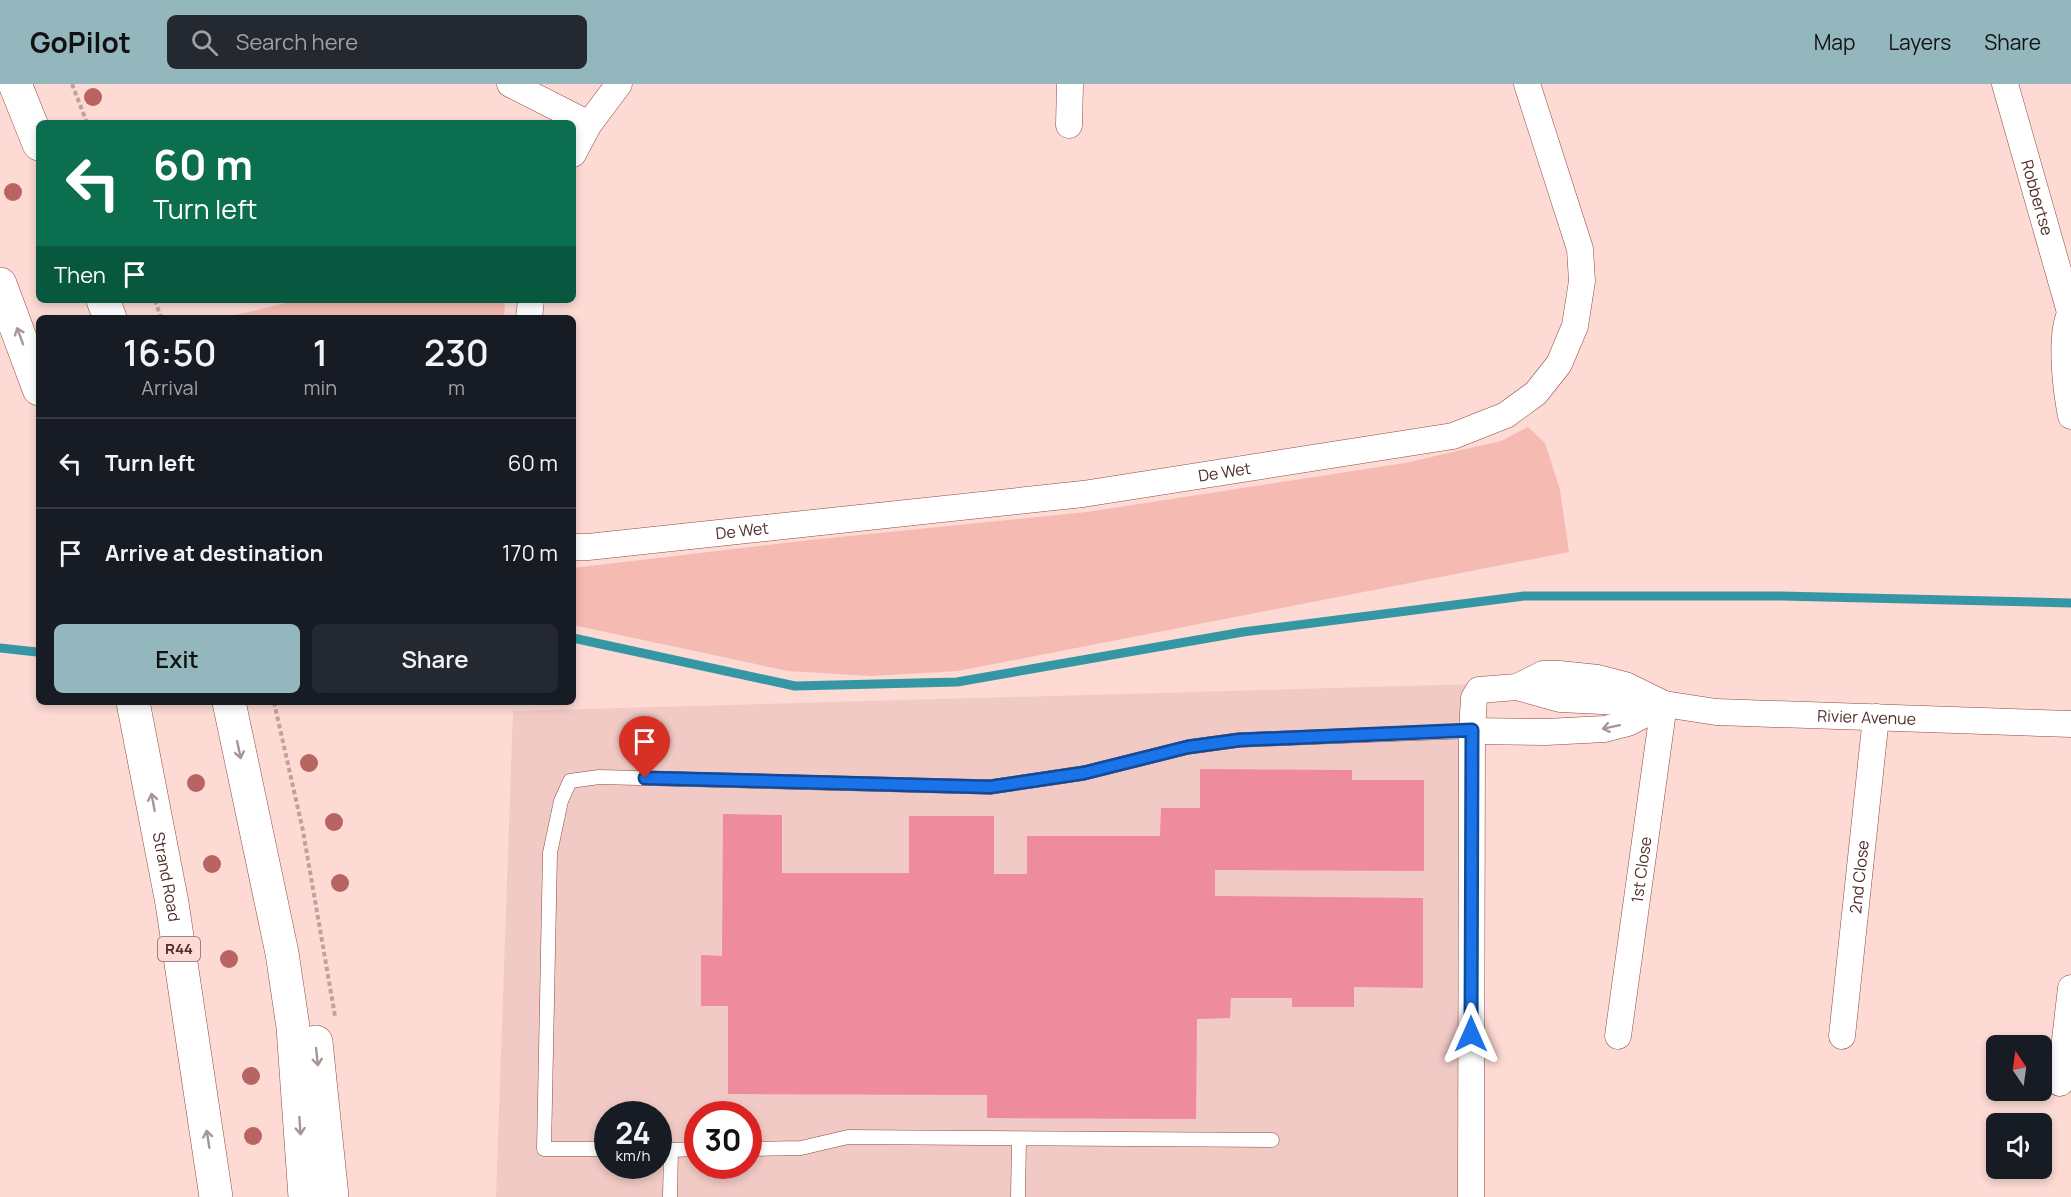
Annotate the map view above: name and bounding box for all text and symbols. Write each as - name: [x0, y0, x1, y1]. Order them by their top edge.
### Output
- search box: [167, 15, 587, 69]
- text: GoPilot: [30, 23, 131, 61]
- icon: search: [188, 26, 221, 59]
- text: Search here: [236, 27, 358, 57]
- text: Map: [1814, 28, 1855, 56]
- text: Layers: [1888, 28, 1951, 56]
- text: Share: [1984, 28, 2041, 56]
- text: 60 m: [153, 135, 253, 193]
- icon: left: [54, 144, 132, 222]
- street label: Robbertse: [2016, 157, 2059, 238]
- text: Turn left: [153, 190, 257, 227]
- icon: arrive: [118, 258, 151, 291]
- text: Then: [54, 260, 106, 290]
- one-way arrow: [13, 328, 24, 346]
- text: 16:50: [123, 328, 217, 377]
- text: 1: [313, 328, 328, 377]
- text: 230: [424, 328, 489, 377]
- text: Arrival: [141, 374, 198, 401]
- text: min: [304, 374, 337, 401]
- text: m: [448, 374, 465, 401]
- icon: left: [54, 447, 87, 480]
- text: Turn left: [105, 448, 195, 478]
- text: 60 m: [508, 448, 558, 478]
- street label: De Wet: [1197, 457, 1252, 487]
- street label: De Wet: [715, 517, 770, 544]
- icon: arrive: [54, 537, 87, 570]
- text: Arrive at destination: [105, 538, 323, 568]
- text: 170 m: [502, 538, 558, 568]
- button: Exit: [54, 624, 300, 693]
- button: Share: [312, 624, 558, 693]
- street label: Rivier Avenue: [1817, 704, 1916, 730]
- pin: [619, 716, 670, 778]
- one-way arrow: [1602, 722, 1621, 734]
- icon: arrive: [628, 725, 661, 758]
- one-way arrow: [234, 741, 246, 760]
- one-way arrow: [147, 792, 158, 812]
- street label: Strand Road: [147, 830, 186, 923]
- street label: 1st Close: [1626, 835, 1657, 904]
- street label: 2nd Close: [1844, 839, 1874, 915]
- road number: R44: [158, 937, 200, 961]
- position arrow: [1439, 1002, 1503, 1066]
- north arrow: [1986, 1035, 2052, 1101]
- map controls: [1986, 1035, 2052, 1179]
- one-way arrow: [312, 1047, 323, 1066]
- speed limit sign: 30: [684, 1101, 762, 1179]
- text: 24: [615, 1112, 651, 1153]
- button: sound: [1986, 1113, 2052, 1179]
- one-way arrow: [295, 1115, 306, 1135]
- one-way arrow: [202, 1130, 213, 1150]
- text: km/h: [616, 1145, 650, 1166]

